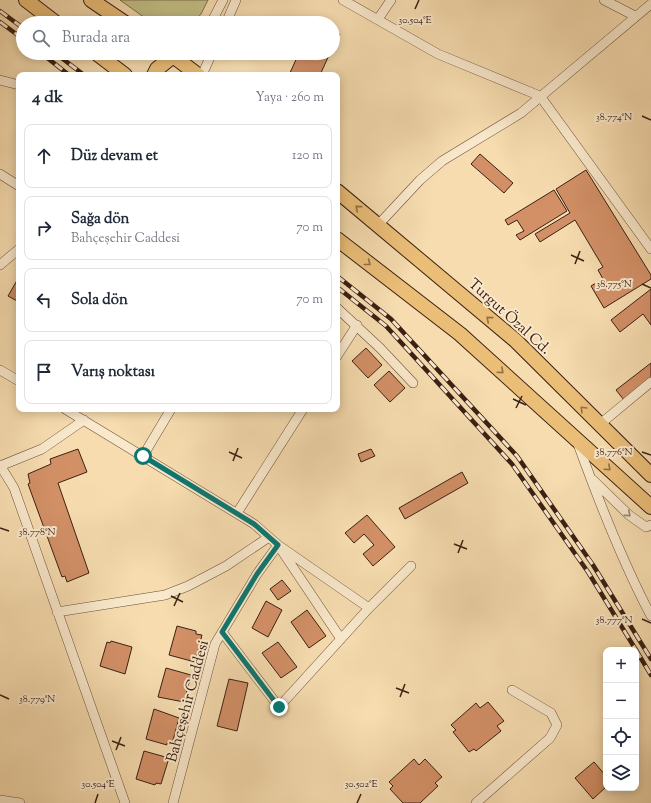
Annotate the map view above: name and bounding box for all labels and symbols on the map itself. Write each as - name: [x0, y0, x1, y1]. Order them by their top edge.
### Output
- text: 30.504°E: [398, 13, 432, 28]
- text: 38.774°N: [596, 110, 632, 125]
- one-way arrow: [355, 206, 362, 213]
- one-way arrow: [363, 258, 370, 265]
- street label: Turgut Özal Cd.: [463, 274, 556, 360]
- text: 38.775°N: [596, 277, 632, 292]
- one-way arrow: [487, 317, 494, 324]
- one-way arrow: [496, 367, 504, 374]
- one-way arrow: [580, 406, 588, 414]
- text: 38.776°N: [595, 445, 633, 460]
- route start: [134, 447, 152, 465]
- one-way arrow: [603, 463, 611, 471]
- one-way arrow: [624, 509, 631, 516]
- text: 38.778°N: [18, 525, 56, 540]
- text: 38.777°N: [595, 613, 633, 628]
- street label: Bahçeşehir Caddesi: [162, 638, 215, 765]
- text: 38.779°N: [19, 692, 55, 707]
- route end: [270, 698, 288, 716]
- text: 30.504°E: [81, 777, 115, 792]
- text: 30.502°E: [344, 777, 378, 792]

